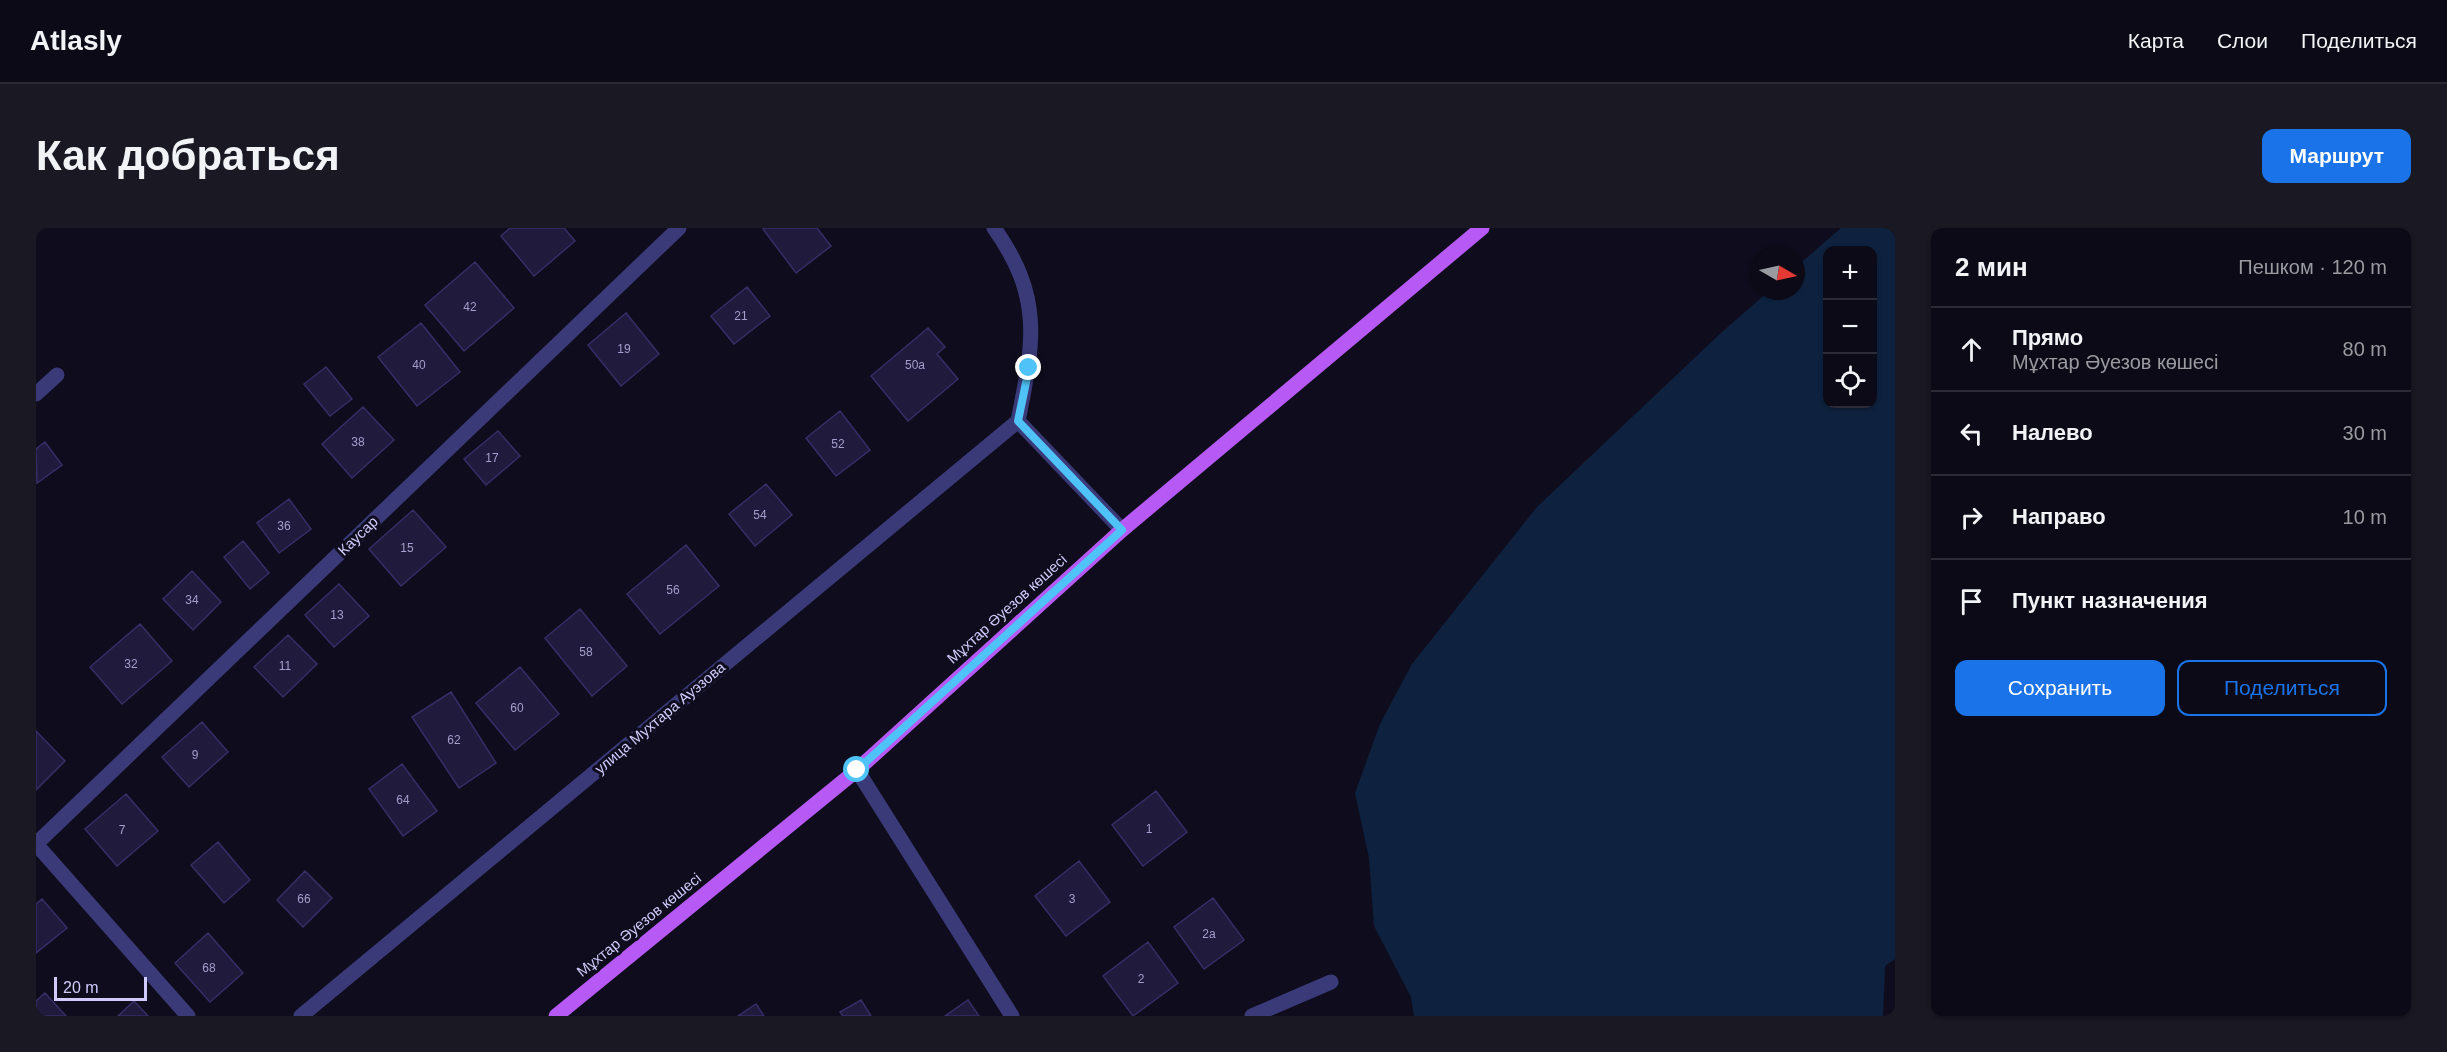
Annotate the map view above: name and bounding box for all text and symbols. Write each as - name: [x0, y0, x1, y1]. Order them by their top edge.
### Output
- text: Atlasly: [30, 25, 122, 56]
- text: Карта: [2128, 29, 2184, 52]
- text: Слои: [2217, 29, 2268, 52]
- text: Поделиться: [2301, 29, 2417, 52]
- button: Маршрут: [2262, 129, 2411, 183]
- text: Как добраться: [36, 132, 340, 179]
- north arrow: [1751, 246, 1805, 300]
- map controls: [1823, 246, 1877, 408]
- button: +: [1823, 246, 1877, 300]
- text: 2 мин: [1955, 252, 2028, 282]
- text: Пешком · 120 m: [2238, 256, 2387, 278]
- house number: 42: [463, 300, 477, 314]
- button: −: [1823, 300, 1877, 354]
- house number: 21: [734, 309, 748, 323]
- text: Прямо: [2012, 325, 2083, 350]
- icon: ahead: [1955, 333, 1988, 366]
- text: 80 m: [2343, 338, 2387, 360]
- house number: 19: [617, 342, 631, 356]
- text: Мұхтар Әуезов көшесі: [2012, 351, 2218, 373]
- route end: [1015, 354, 1041, 380]
- button: locate: [1823, 354, 1877, 408]
- house number: 40: [412, 358, 426, 372]
- house number: 50а: [905, 358, 925, 372]
- icon: left: [1955, 417, 1988, 450]
- text: Налево: [2012, 420, 2093, 445]
- text: 30 m: [2343, 422, 2387, 444]
- house number: 38: [351, 435, 365, 449]
- house number: 52: [831, 437, 845, 451]
- house number: 17: [485, 451, 499, 465]
- icon: right: [1955, 501, 1988, 534]
- text: Направо: [2012, 504, 2106, 529]
- text: 10 m: [2343, 506, 2387, 528]
- house number: 54: [753, 508, 767, 522]
- street label: Каусар: [334, 513, 381, 559]
- house number: 36: [277, 519, 291, 533]
- house number: 15: [400, 541, 414, 555]
- street label: Мұхтар Әуезов көшесі: [943, 551, 1070, 667]
- house number: 56: [666, 583, 680, 597]
- icon: arrive: [1955, 585, 1988, 618]
- text: Пункт назначения: [2012, 588, 2208, 613]
- house number: 34: [185, 593, 199, 607]
- house number: 13: [330, 608, 344, 622]
- house number: 58: [579, 645, 593, 659]
- house number: 32: [124, 657, 138, 671]
- street label: улица Мухтара Ауэзова: [591, 658, 729, 777]
- house number: 11: [279, 659, 292, 673]
- button: Сохранить: [1955, 660, 2165, 716]
- button: Поделиться: [2177, 660, 2387, 716]
- house number: 60: [510, 701, 524, 715]
- house number: 62: [447, 733, 461, 747]
- house number: 9: [192, 748, 199, 762]
- route start: [843, 756, 869, 782]
- house number: 64: [396, 793, 410, 807]
- house number: 1: [1146, 822, 1153, 836]
- house number: 7: [119, 823, 126, 837]
- street label: Мұхтар Әуезов көшесі: [573, 869, 704, 980]
- house number: 66: [297, 892, 311, 906]
- house number: 3: [1069, 892, 1076, 906]
- house number: 2а: [1202, 927, 1216, 941]
- house number: 68: [202, 961, 216, 975]
- house number: 2: [1138, 972, 1145, 986]
- scale bar: [54, 974, 147, 1002]
- text: 20 m: [63, 979, 99, 996]

